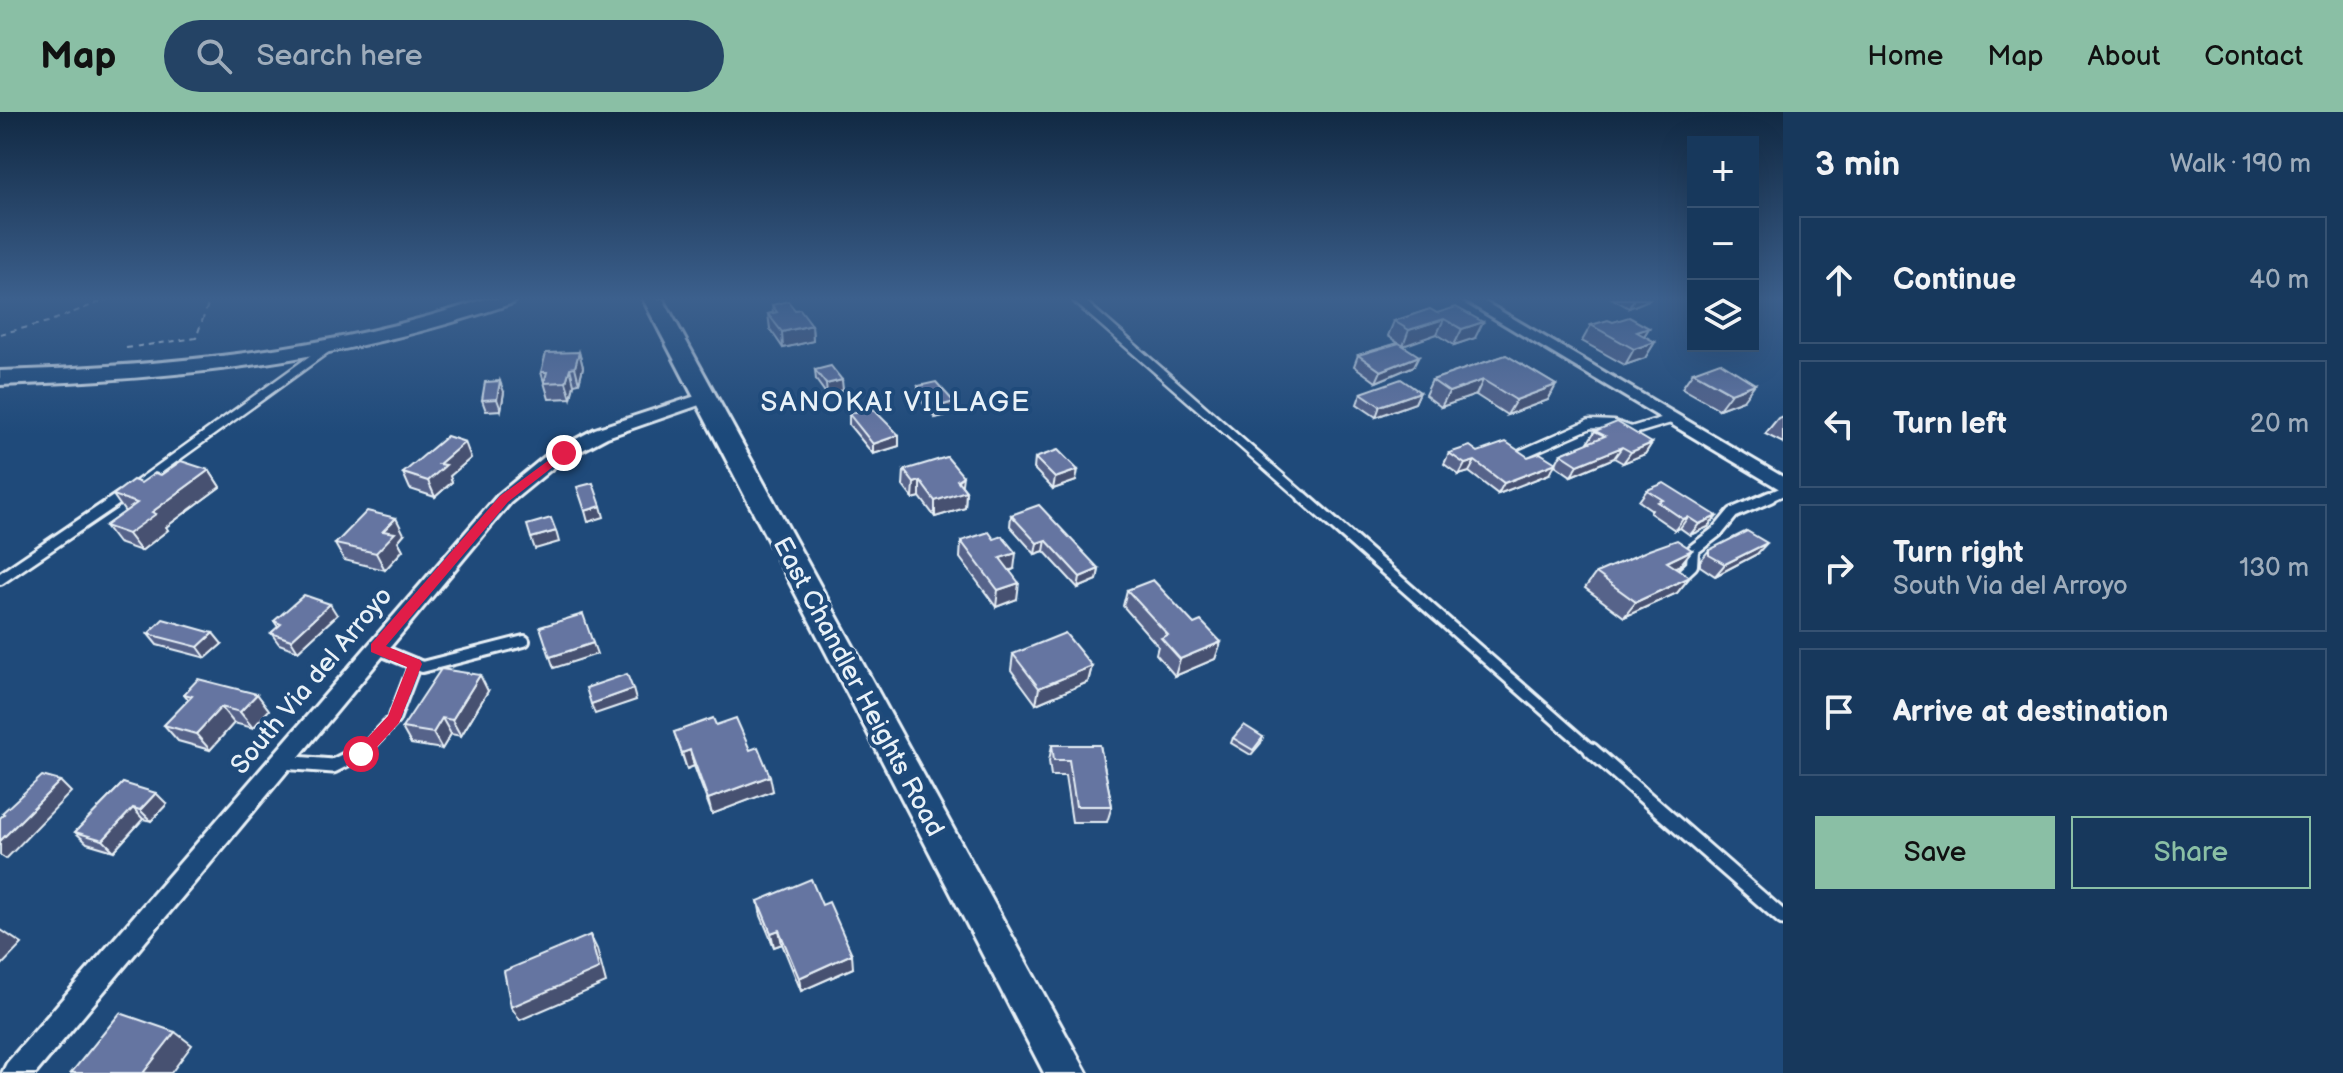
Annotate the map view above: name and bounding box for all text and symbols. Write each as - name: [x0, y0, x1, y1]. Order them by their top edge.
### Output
- search box: [164, 20, 724, 92]
- text: Map: [40, 34, 116, 79]
- icon: search: [192, 34, 236, 78]
- text: Search here: [256, 38, 423, 74]
- text: Home: [1867, 40, 1943, 73]
- text: Map: [1987, 40, 2044, 73]
- text: About: [2088, 40, 2160, 73]
- text: Contact: [2204, 40, 2303, 73]
- map controls: [1687, 136, 1759, 352]
- button: +: [1687, 136, 1759, 208]
- text: 3 min: [1815, 144, 1900, 185]
- text: Walk · 190 m: [2170, 149, 2311, 180]
- button: −: [1687, 208, 1759, 280]
- icon: ahead: [1817, 258, 1861, 302]
- text: Continue: [1893, 262, 2016, 298]
- text: 40 m: [2249, 265, 2309, 296]
- button: layers: [1687, 280, 1759, 352]
- district label: SANOKAI VILLAGE: [761, 386, 1031, 419]
- icon: left: [1817, 402, 1861, 446]
- text: Turn left: [1893, 406, 2007, 442]
- text: 20 m: [2250, 409, 2309, 440]
- route end: [546, 435, 582, 471]
- street label: East Chandler Heights Road: [766, 532, 950, 842]
- text: Turn right: [1893, 535, 2024, 571]
- icon: right: [1817, 546, 1861, 590]
- text: 130 m: [2239, 553, 2309, 584]
- text: South Via del Arroyo: [1893, 571, 2128, 602]
- street label: South Via del Arroyo: [225, 581, 399, 781]
- icon: arrive: [1817, 690, 1861, 734]
- text: Arrive at destination: [1893, 694, 2169, 730]
- route start: [343, 736, 379, 772]
- button: Save: [1815, 816, 2055, 889]
- button: Share: [2071, 816, 2311, 889]

